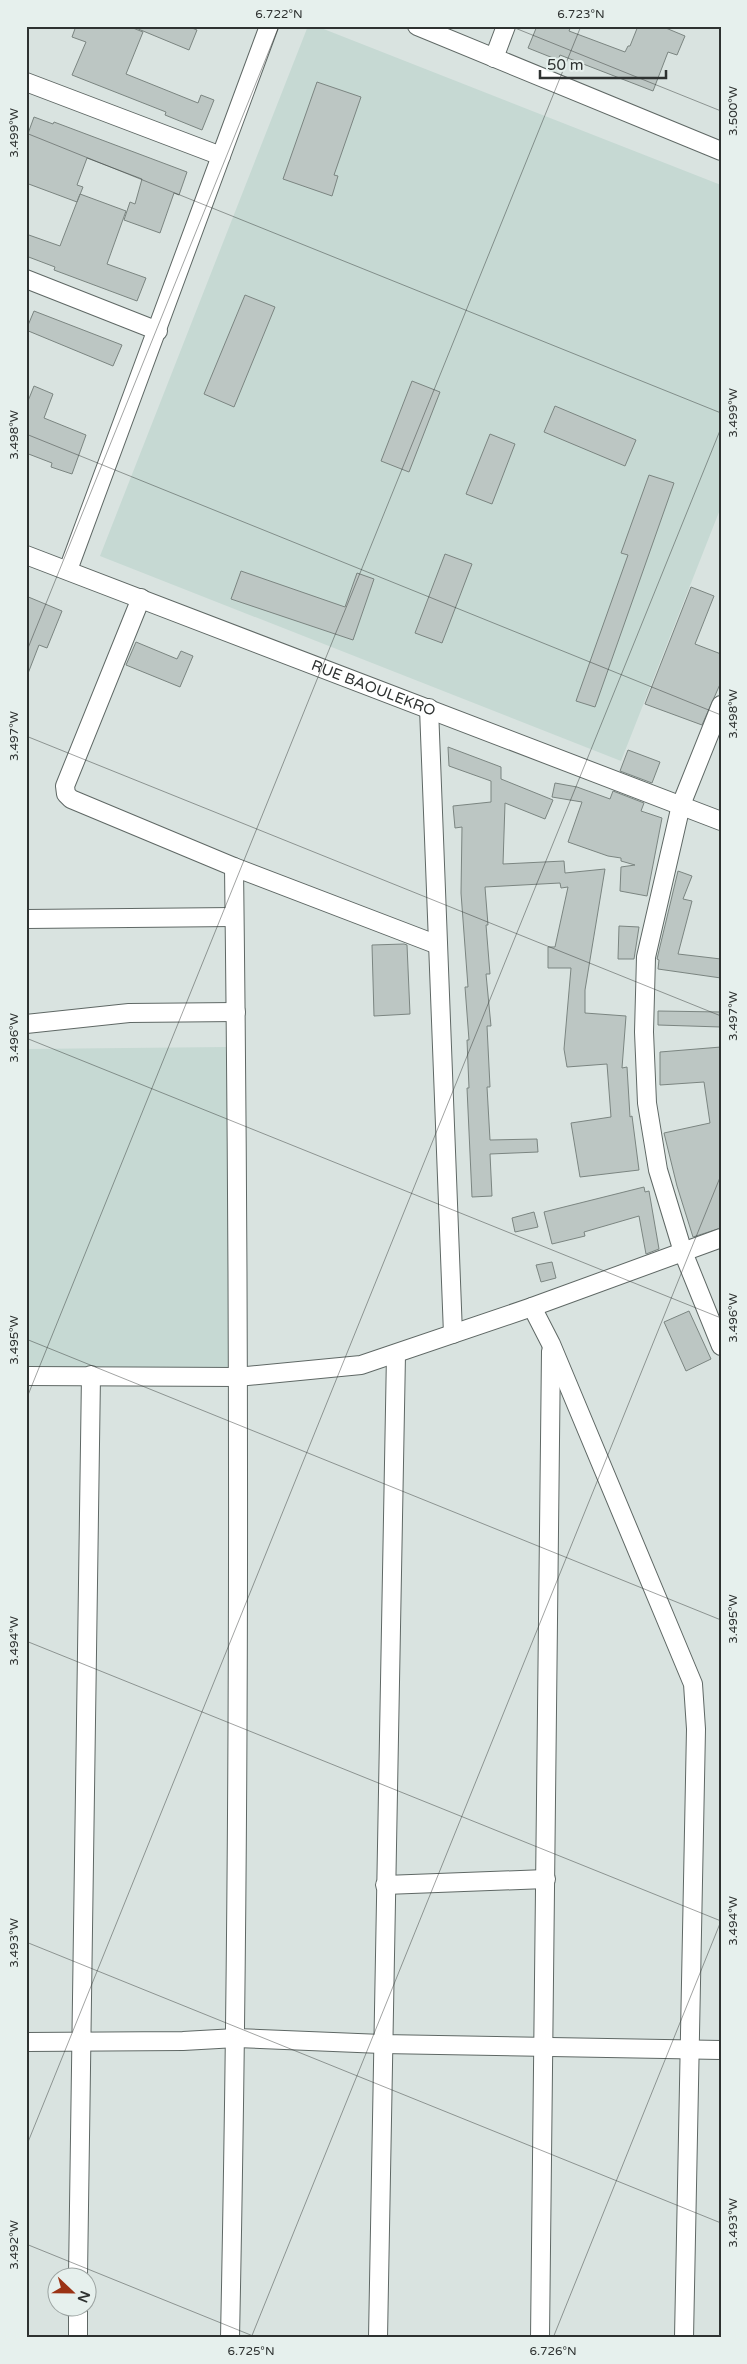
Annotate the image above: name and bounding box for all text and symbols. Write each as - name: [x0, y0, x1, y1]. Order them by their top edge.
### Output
- text: 6.722°N: [255, 7, 303, 21]
- text: 6.723°N: [557, 7, 605, 21]
- scale bar: [540, 48, 666, 80]
- text: 50 m: [547, 56, 584, 74]
- text: 3.500°W: [726, 86, 740, 136]
- text: 3.499°W: [7, 108, 21, 158]
- text: 3.499°W: [726, 388, 740, 438]
- text: 3.498°W: [7, 410, 21, 460]
- street label: RUE BAOULEKRO: [309, 656, 438, 720]
- text: 3.498°W: [726, 689, 740, 739]
- text: 3.497°W: [7, 711, 21, 761]
- text: 3.497°W: [726, 991, 740, 1041]
- text: 3.496°W: [7, 1013, 21, 1063]
- text: 3.496°W: [726, 1293, 740, 1343]
- text: 3.495°W: [7, 1315, 21, 1365]
- text: 3.495°W: [726, 1594, 740, 1644]
- text: 3.494°W: [7, 1616, 21, 1666]
- text: 3.494°W: [726, 1896, 740, 1946]
- text: 3.493°W: [7, 1918, 21, 1968]
- text: 3.493°W: [726, 2198, 740, 2248]
- text: 3.492°W: [7, 2220, 21, 2270]
- north arrow: [48, 2266, 98, 2316]
- text: N: [74, 2288, 94, 2305]
- text: 6.725°N: [227, 2344, 275, 2358]
- text: 6.726°N: [529, 2344, 577, 2358]

